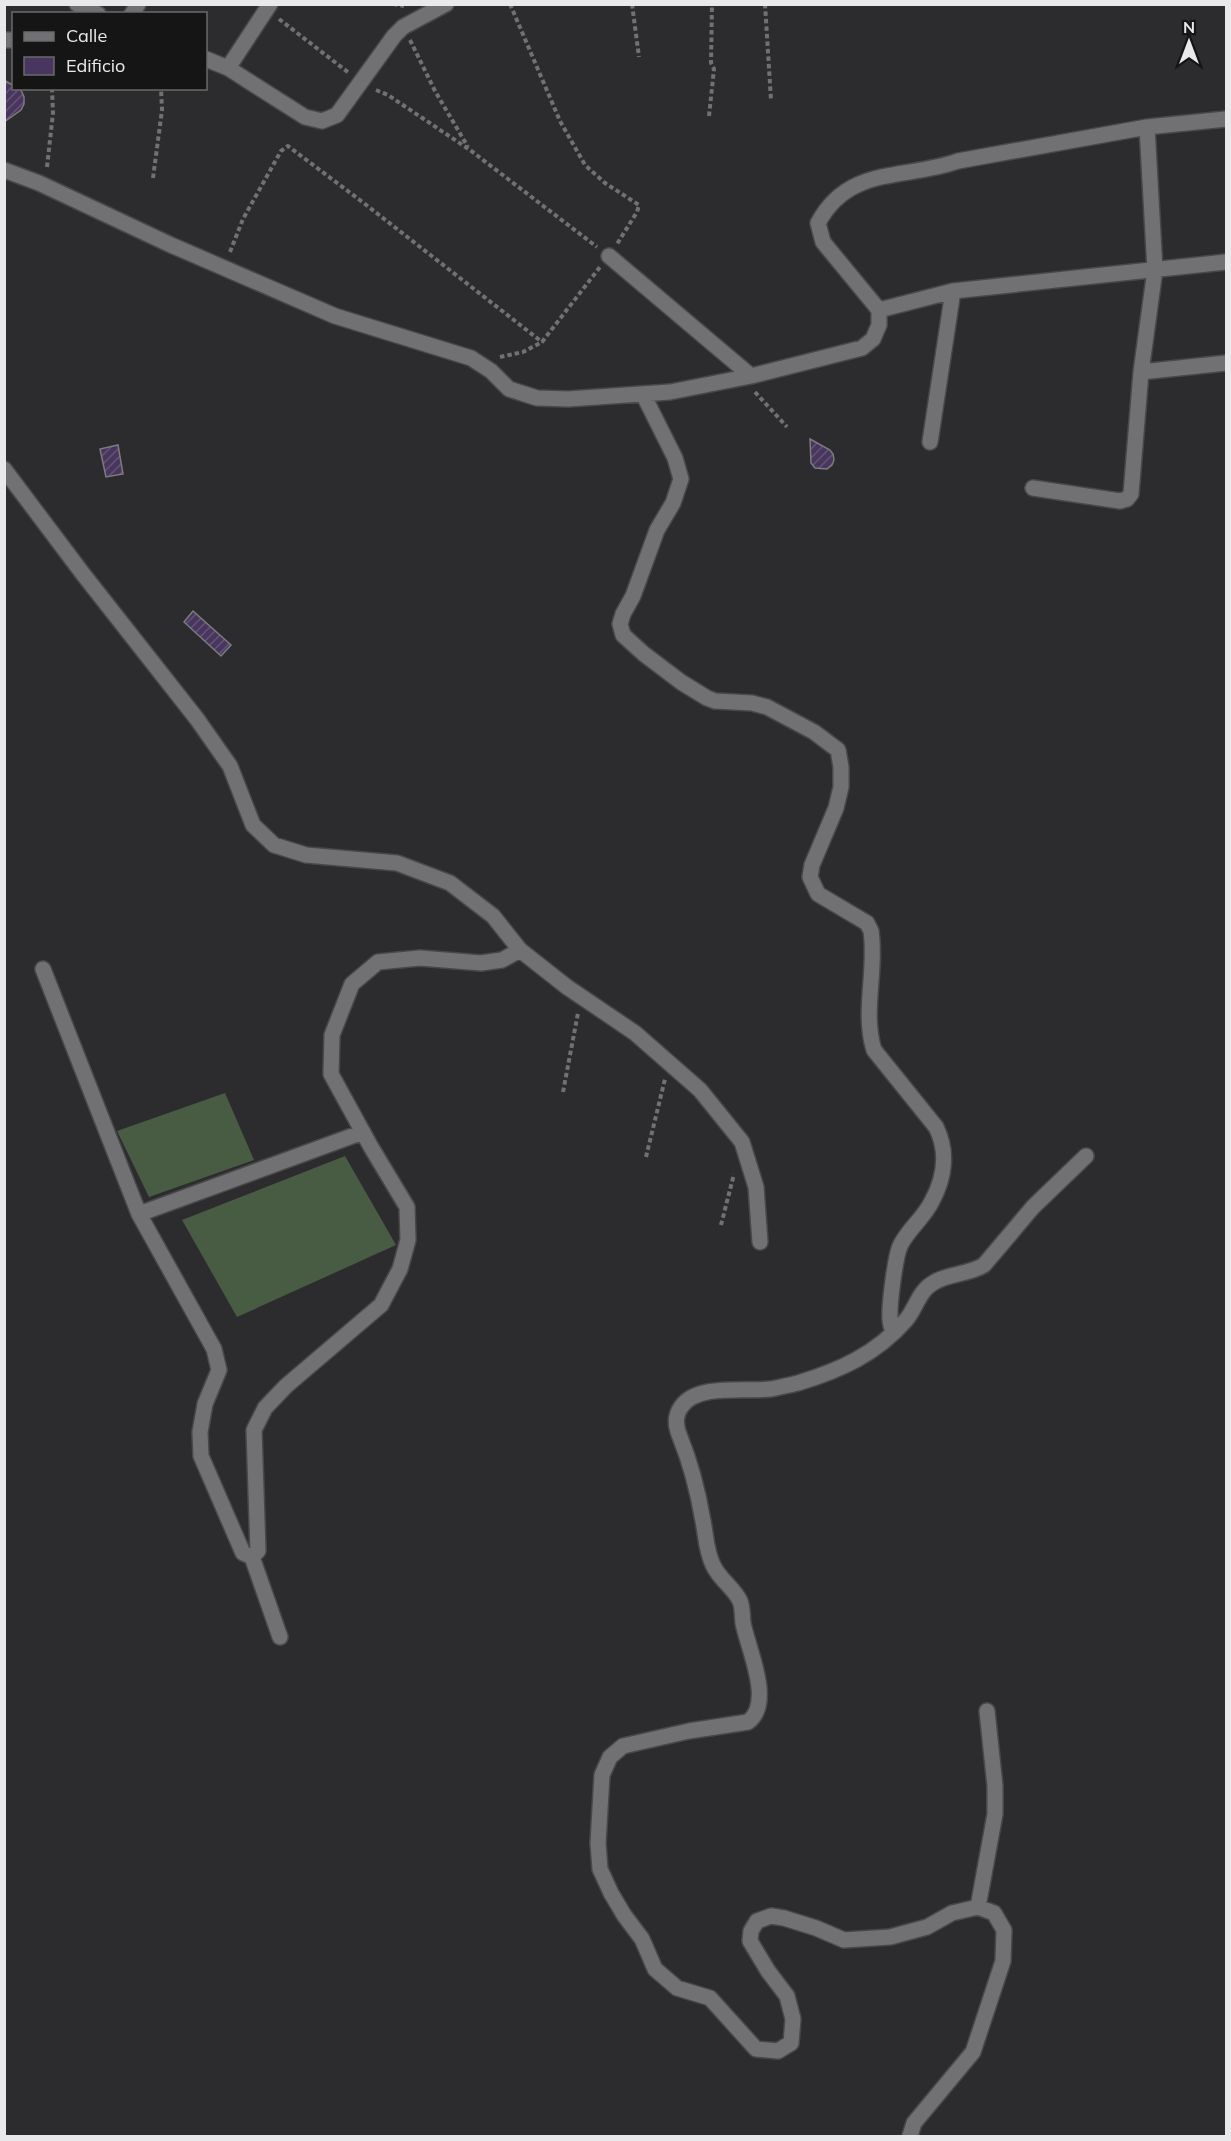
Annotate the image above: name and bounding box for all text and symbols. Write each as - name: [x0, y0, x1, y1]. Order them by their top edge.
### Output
- legend: [12, 12, 207, 90]
- north arrow: [1159, 12, 1219, 72]
- text: N: [1183, 17, 1195, 37]
- text: Calle: [66, 24, 107, 47]
- text: Edificio: [66, 54, 125, 77]

